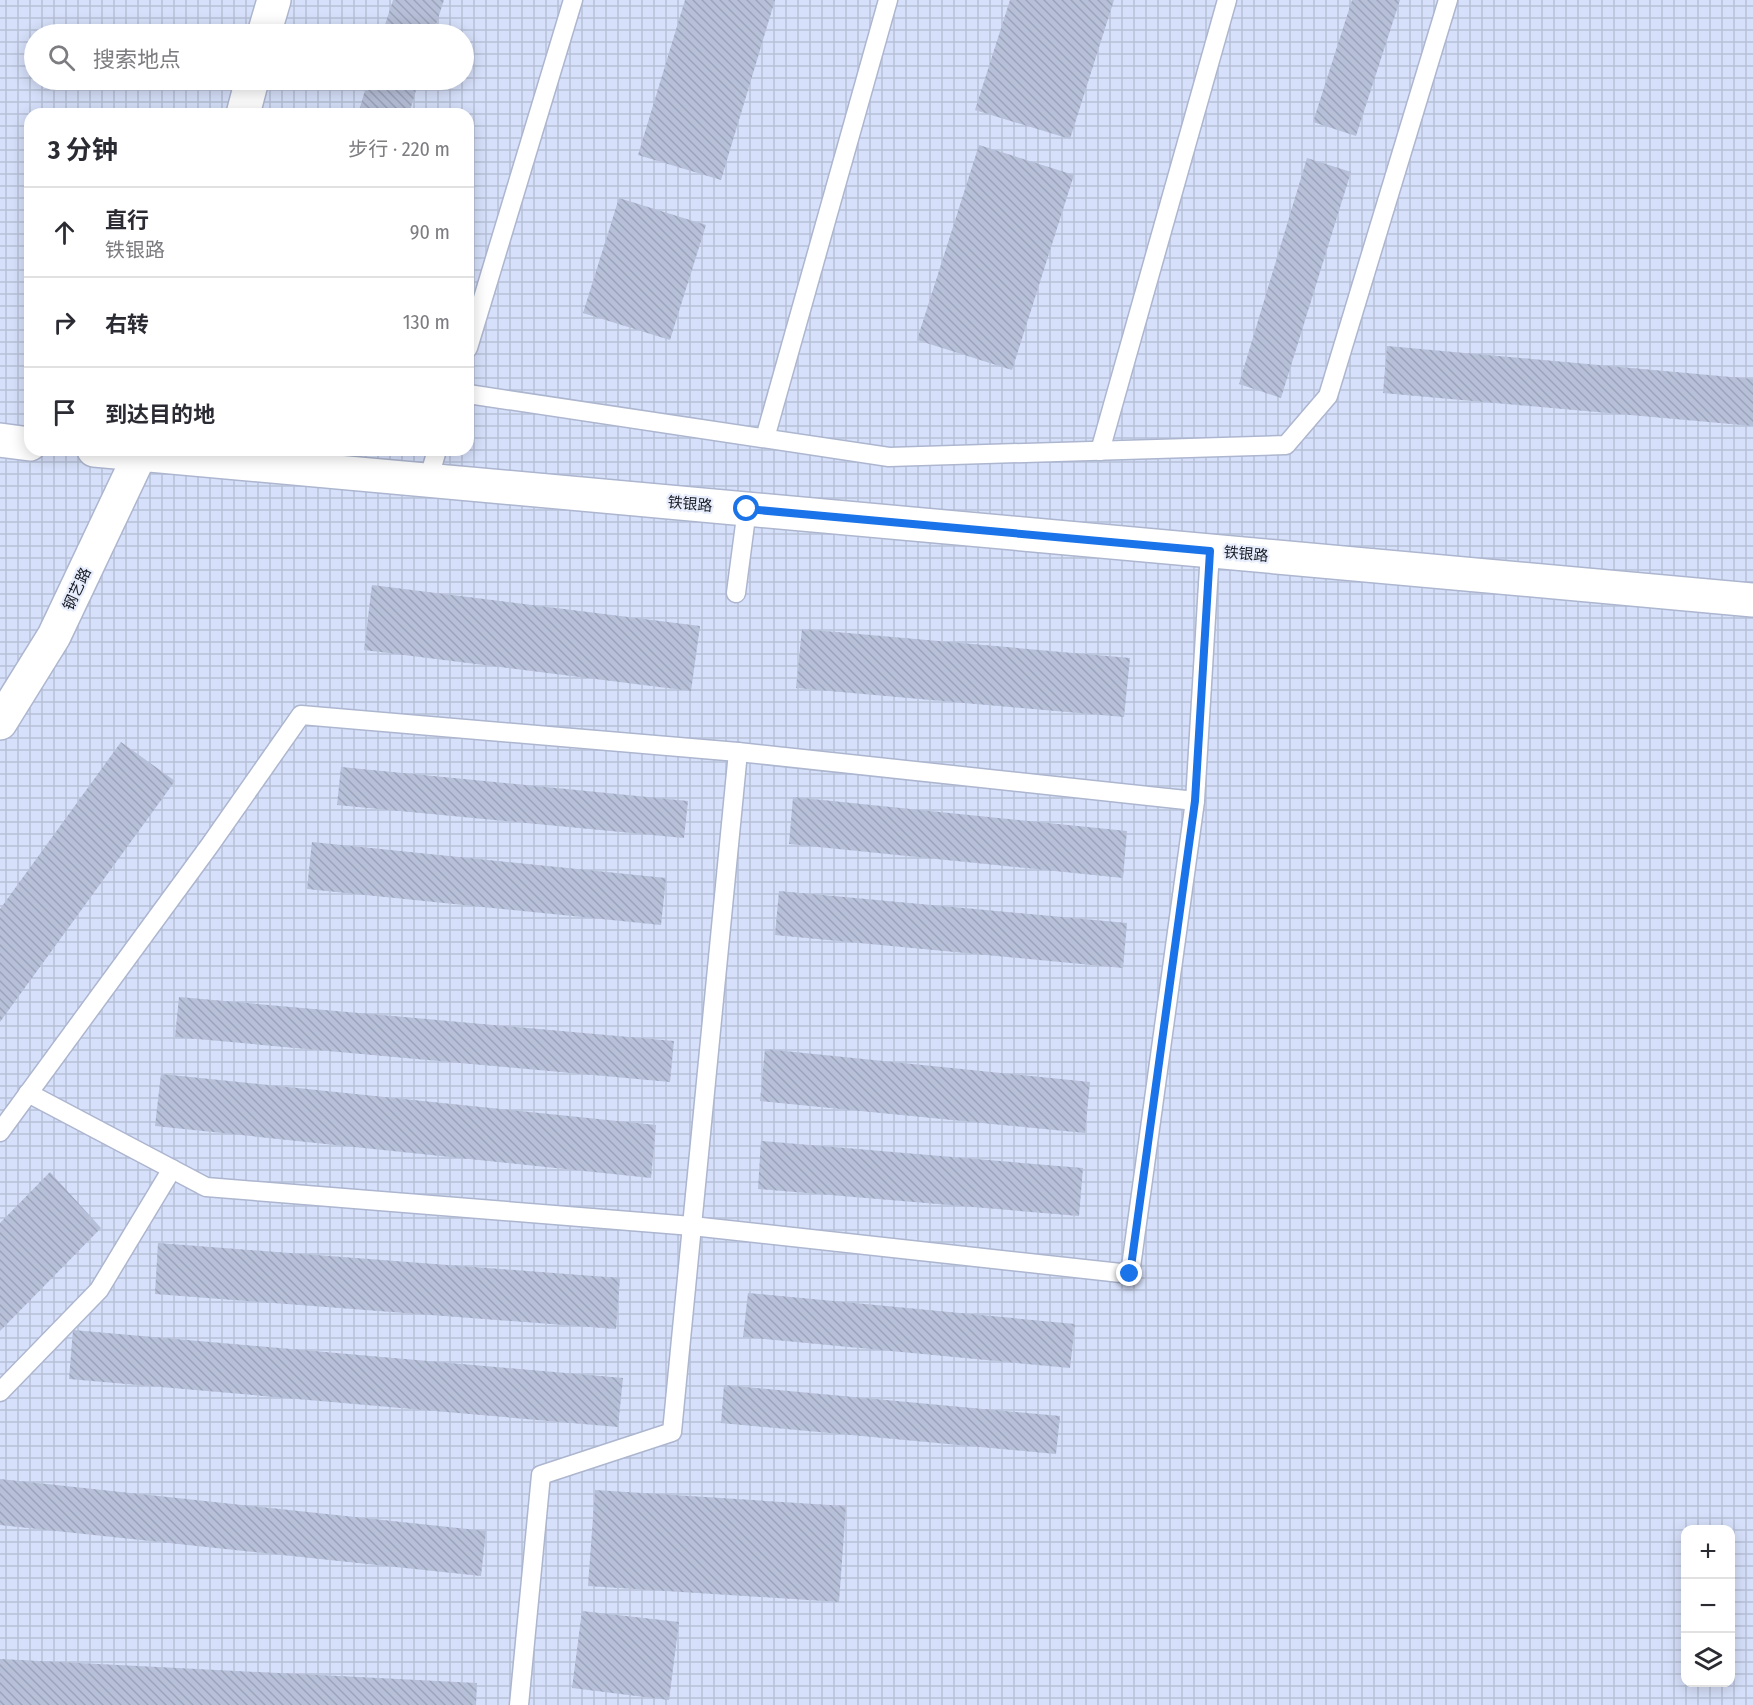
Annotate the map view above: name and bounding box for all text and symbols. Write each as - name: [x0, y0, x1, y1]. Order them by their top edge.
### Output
- search box: [24, 24, 474, 90]
- icon: search: [45, 41, 78, 74]
- text: 搜索地点: [93, 46, 181, 73]
- text: 3 分钟: [48, 135, 118, 166]
- text: 步行 · 220 m: [348, 137, 450, 161]
- text: 直行: [105, 207, 149, 234]
- icon: ahead: [48, 216, 81, 249]
- text: 90 m: [410, 220, 450, 244]
- text: 铁银路: [105, 238, 165, 262]
- icon: right: [48, 306, 81, 339]
- text: 130 m: [403, 310, 450, 334]
- text: 右转: [105, 311, 149, 338]
- icon: arrive: [48, 396, 81, 429]
- text: 到达目的地: [105, 401, 215, 428]
- street label: 铁银路: [667, 493, 713, 515]
- route start: [733, 495, 759, 521]
- street label: 铁银路: [1223, 543, 1269, 565]
- street label: 钢艺路: [59, 565, 95, 613]
- route end: [1116, 1260, 1142, 1286]
- map controls: [1681, 1525, 1735, 1687]
- button: +: [1681, 1525, 1735, 1579]
- button: −: [1681, 1579, 1735, 1633]
- button: layers: [1681, 1633, 1735, 1687]

